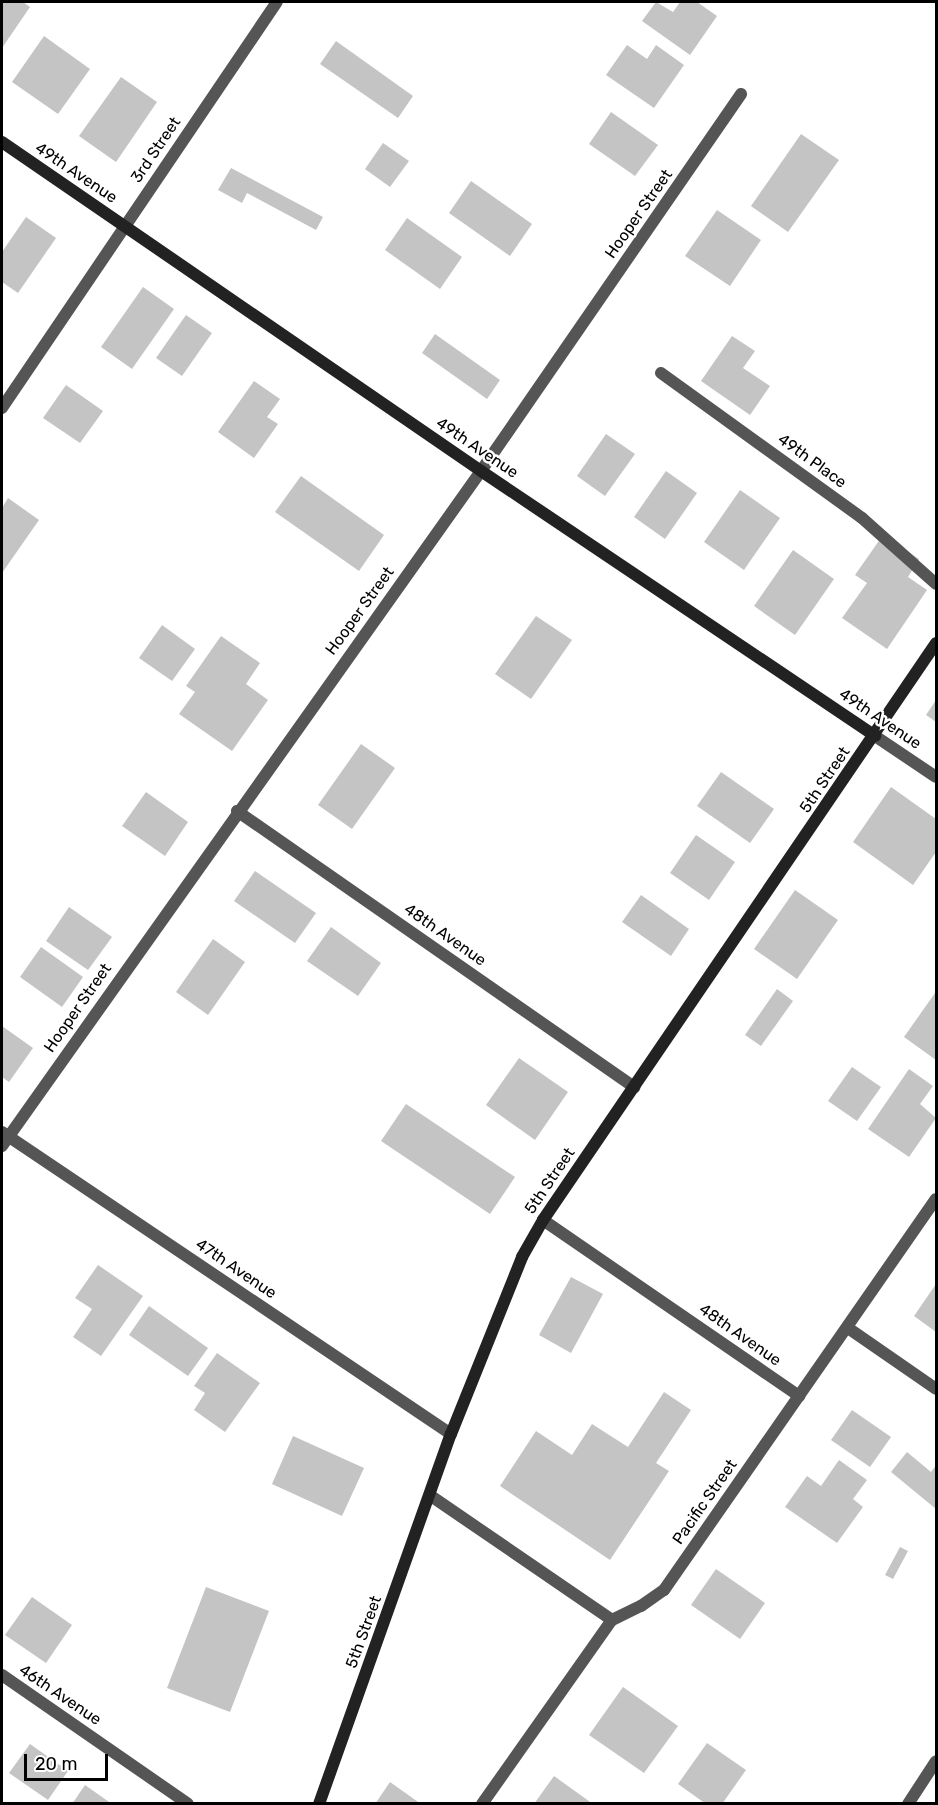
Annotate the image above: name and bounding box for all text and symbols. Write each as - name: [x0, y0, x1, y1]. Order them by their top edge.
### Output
- street label: 3rd Street: [127, 113, 185, 187]
- street label: 49th Avenue: [31, 138, 121, 208]
- street label: Hooper Street: [601, 166, 677, 262]
- street label: 49th Avenue: [432, 413, 522, 483]
- street label: 49th Place: [774, 430, 850, 492]
- street label: Hooper Street: [322, 563, 398, 659]
- street label: 49th Avenue: [835, 684, 925, 754]
- street label: 5th Street: [796, 743, 854, 817]
- street label: 48th Avenue: [400, 900, 490, 970]
- street label: Hooper Street: [40, 960, 116, 1056]
- street label: 5th Street: [521, 1144, 579, 1218]
- street label: 47th Avenue: [192, 1235, 280, 1303]
- street label: 48th Avenue: [695, 1300, 785, 1370]
- street label: Pacific Street: [669, 1456, 741, 1548]
- street label: 5th Street: [342, 1593, 386, 1671]
- street label: 46th Avenue: [15, 1660, 105, 1730]
- scale bar: [27, 1742, 111, 1780]
- text: 20 m: [35, 1753, 77, 1775]

